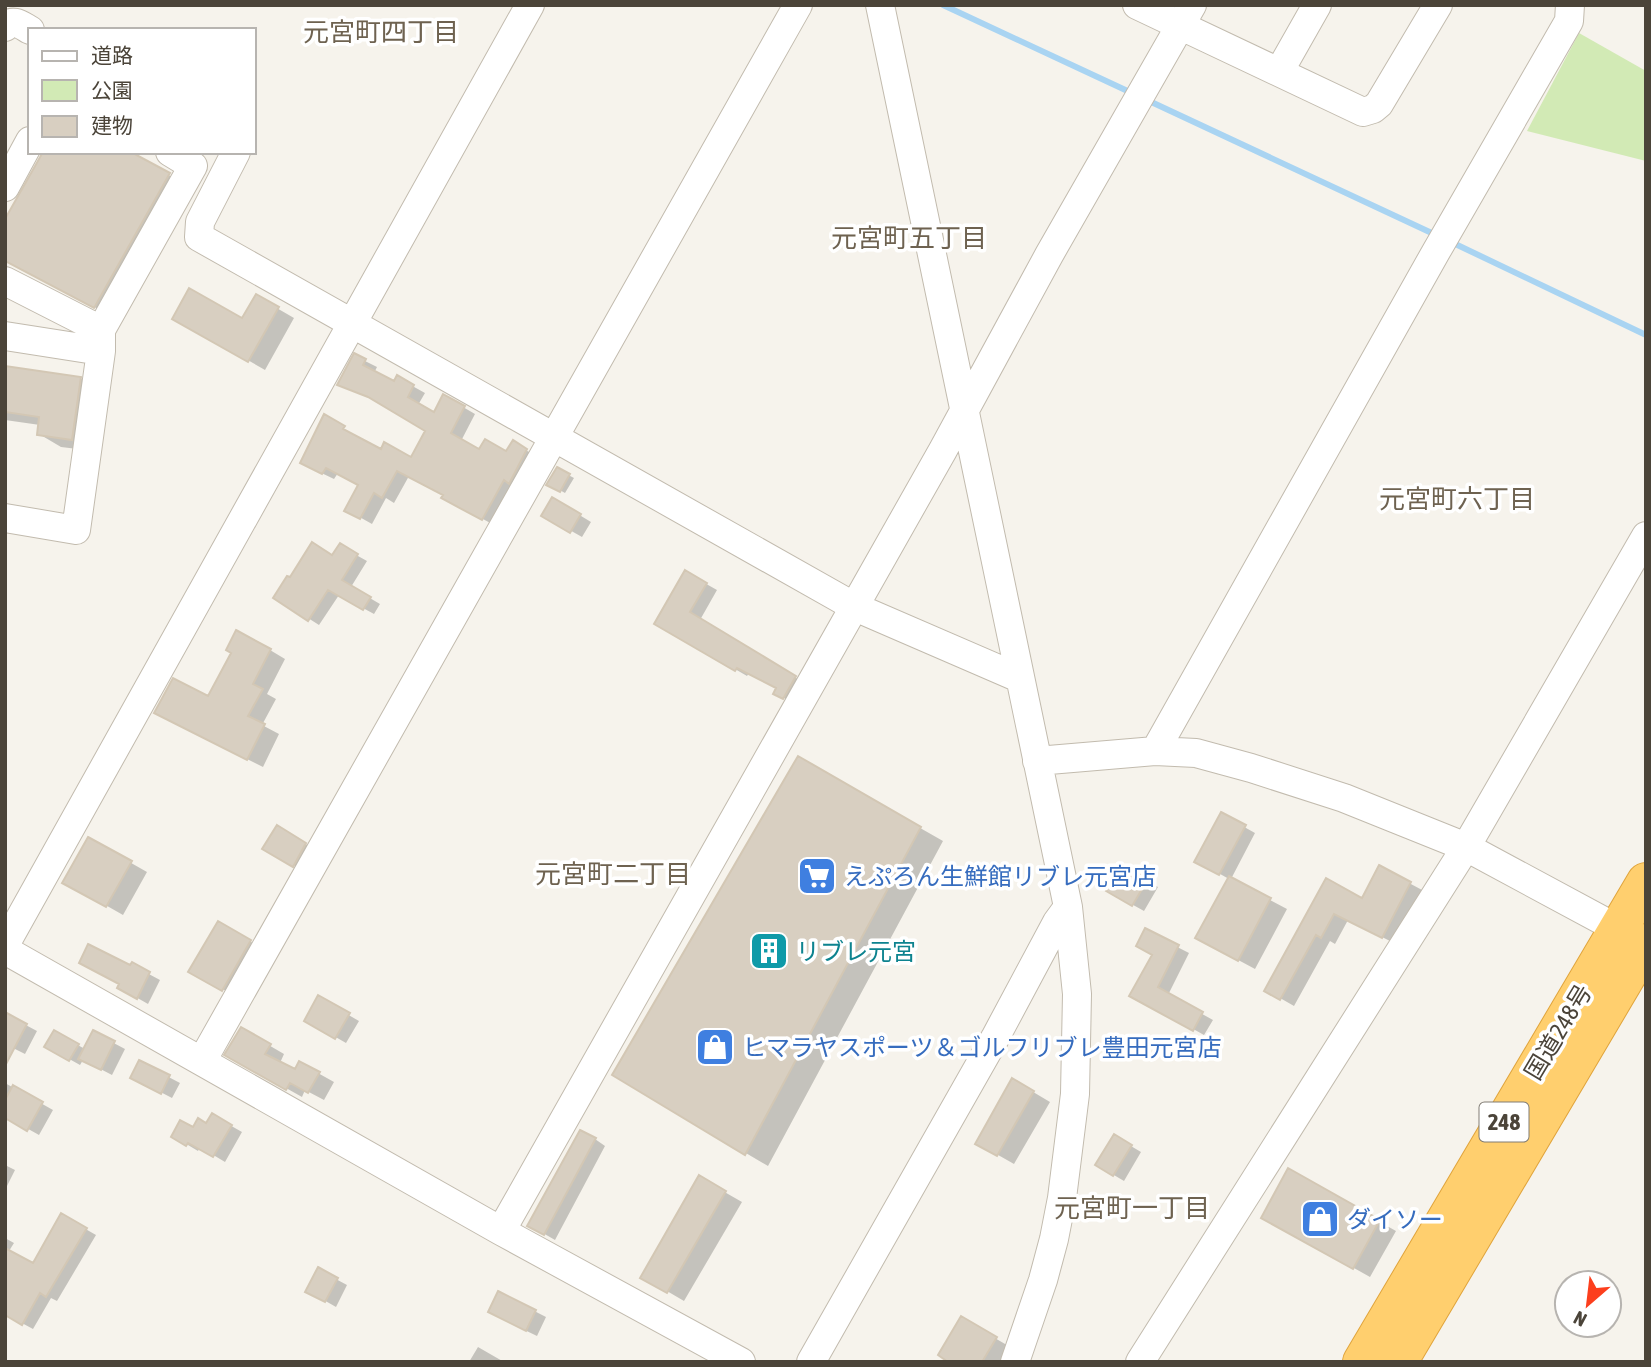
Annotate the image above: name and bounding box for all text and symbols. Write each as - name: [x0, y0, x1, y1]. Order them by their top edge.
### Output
- district label: 元宮町四丁目: [303, 17, 459, 47]
- legend: [28, 28, 256, 154]
- text: 道路: [91, 43, 133, 67]
- text: 公園: [91, 78, 133, 102]
- text: 建物: [91, 113, 133, 137]
- district label: 元宮町五丁目: [831, 223, 987, 253]
- district label: 元宮町六丁目: [1379, 484, 1535, 514]
- supermarket icon: えぷろん生鮮館リブレ元宮店: [796, 855, 838, 897]
- district label: 元宮町二丁目: [535, 859, 691, 889]
- place label: えぷろん生鮮館リブレ元宮店: [844, 863, 1156, 890]
- building icon: リブレ元宮: [748, 930, 790, 972]
- place label: リブレ元宮: [796, 938, 916, 965]
- street label: 国道248号: [1519, 980, 1597, 1084]
- shop icon: ヒマラヤスポーツ＆ゴルフリブレ豊田元宮店: [694, 1026, 736, 1068]
- place label: ヒマラヤスポーツ＆ゴルフリブレ豊田元宮店: [742, 1034, 1222, 1061]
- road number: 248: [1480, 1102, 1528, 1142]
- district label: 元宮町一丁目: [1054, 1193, 1210, 1223]
- shop icon: ダイソー: [1299, 1198, 1341, 1240]
- place label: ダイソー: [1347, 1206, 1443, 1233]
- north arrow: [1553, 1269, 1623, 1339]
- text: N: [1570, 1307, 1590, 1331]

